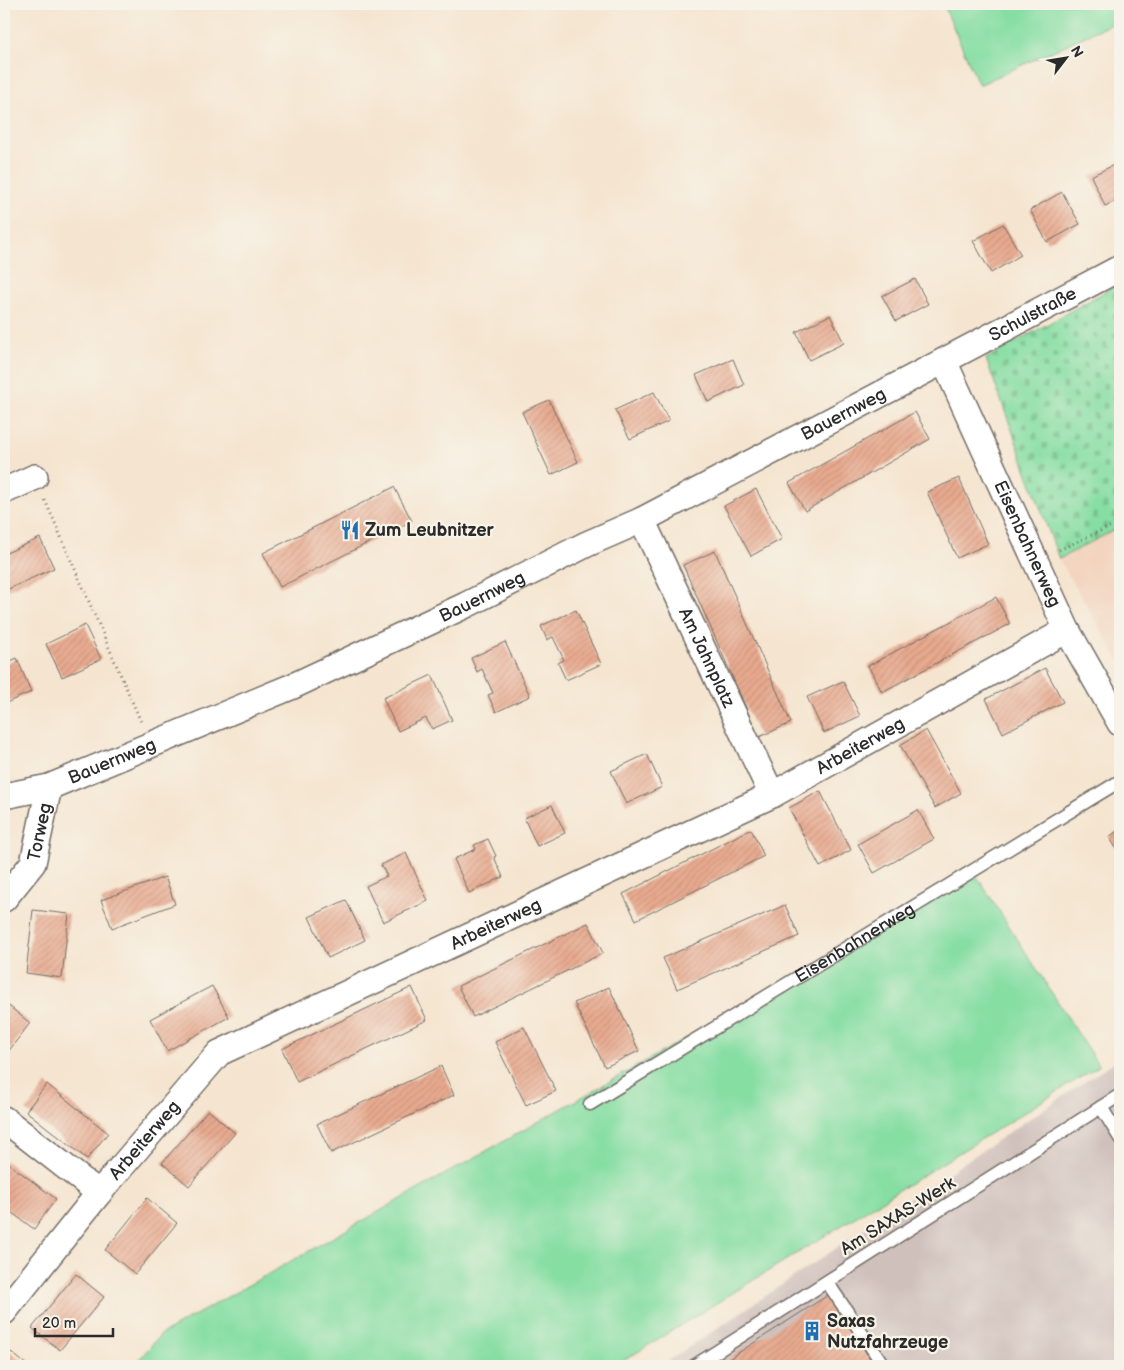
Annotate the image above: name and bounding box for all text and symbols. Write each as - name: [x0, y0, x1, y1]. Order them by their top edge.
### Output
- north arrow: [1042, 32, 1092, 82]
- text: N: [1067, 43, 1087, 60]
- street label: Schulstraße: [985, 282, 1080, 346]
- street label: Bauernweg: [797, 383, 889, 445]
- street label: Eisenbahnerweg: [990, 477, 1066, 610]
- restaurant icon: Zum Leubnitzer: [339, 519, 361, 541]
- place label: Zum Leubnitzer: [365, 520, 494, 541]
- street label: Bauernweg: [436, 567, 528, 627]
- street label: Am Jahnplatz: [674, 604, 740, 711]
- street label: Arbeiterweg: [812, 713, 908, 779]
- street label: Bauernweg: [65, 734, 159, 788]
- street label: Torweg: [23, 801, 56, 863]
- street label: Arbeiterweg: [447, 894, 544, 954]
- street label: Eisenbahnerweg: [791, 898, 919, 987]
- street label: Arbeiterweg: [105, 1096, 184, 1184]
- street label: Am SAXAS-Werk: [837, 1172, 960, 1260]
- scale bar: [35, 1305, 112, 1337]
- place label: Saxas Nutzfahrzeuge: [827, 1311, 948, 1353]
- text: 20 m: [42, 1314, 76, 1333]
- building icon: Saxas Nutzfahrzeuge: [801, 1320, 823, 1342]

